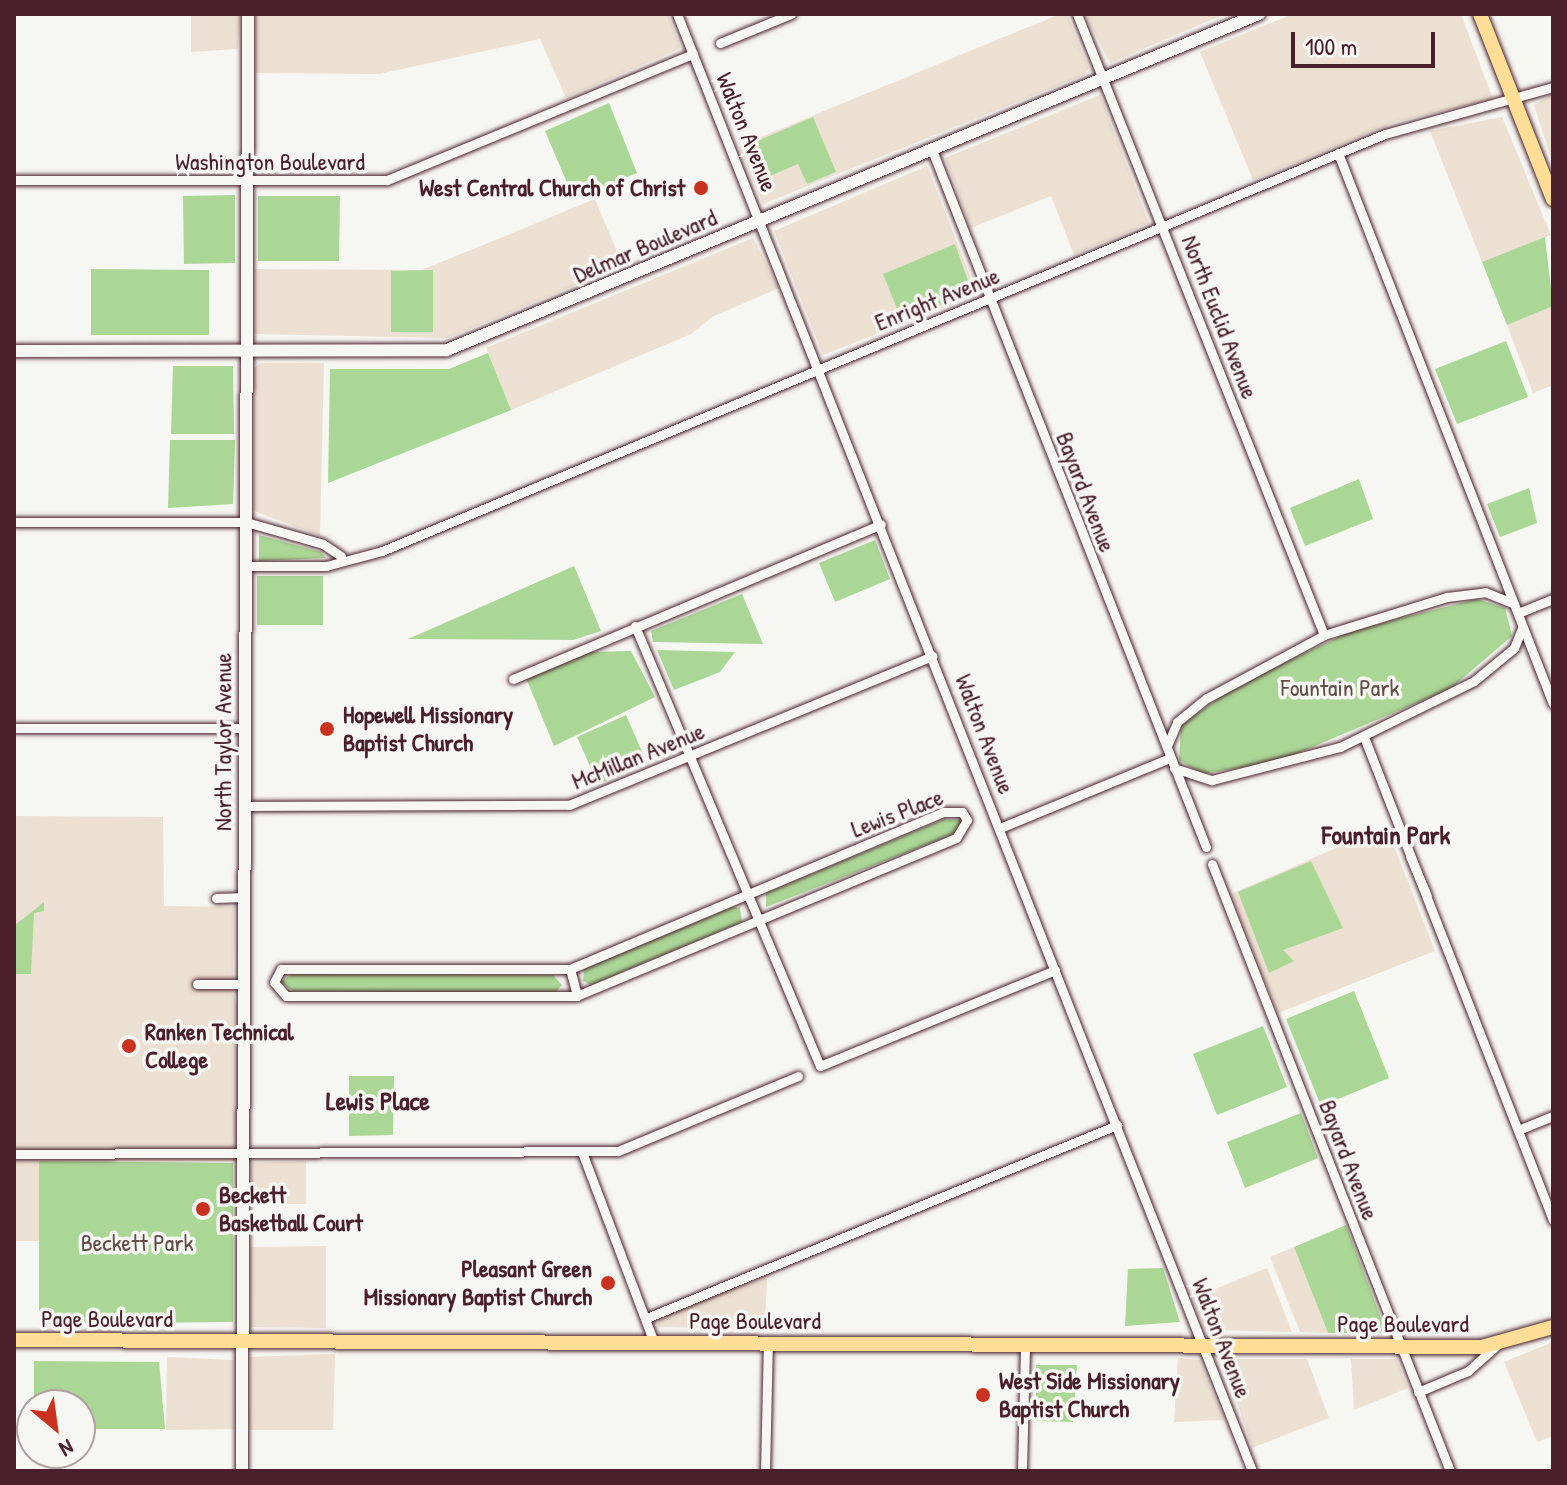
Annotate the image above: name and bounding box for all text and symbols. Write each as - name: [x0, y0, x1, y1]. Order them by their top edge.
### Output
- scale bar: [1295, 16, 1439, 66]
- text: 100 m: [1305, 30, 1357, 62]
- street label: Walton Avenue: [710, 68, 784, 196]
- street label: Washington Boulevard: [175, 148, 365, 176]
- place label: West Central Church of Christ: [419, 174, 685, 202]
- marker: West Central Church of Christ: [692, 179, 710, 197]
- street label: Delmar Boulevard: [569, 203, 721, 289]
- street label: North Euclid Avenue: [1176, 231, 1264, 403]
- street label: Enright Avenue: [871, 261, 1003, 337]
- street label: Bayard Avenue: [1050, 428, 1122, 556]
- street label: North Taylor Avenue: [209, 653, 237, 831]
- street label: Walton Avenue: [949, 670, 1021, 798]
- park label: Fountain Park: [1281, 674, 1399, 702]
- place label: Hopewell Missionary Baptist Church: [343, 701, 513, 757]
- street label: McMillan Avenue: [568, 716, 708, 796]
- marker: Hopewell Missionary Baptist Church: [318, 720, 336, 738]
- street label: Lewis Place: [847, 782, 947, 844]
- district label: Fountain Park: [1322, 819, 1450, 851]
- place label: Ranken Technical College: [145, 1018, 294, 1074]
- marker: Ranken Technical College: [120, 1037, 138, 1055]
- district label: Lewis Place: [326, 1085, 430, 1117]
- street label: Bayard Avenue: [1313, 1096, 1385, 1224]
- place label: Beckett Basketball Court: [219, 1181, 363, 1237]
- marker: Beckett Basketball Court: [194, 1200, 212, 1218]
- park label: Beckett Park: [81, 1229, 193, 1257]
- place label: Pleasant Green Missionary Baptist Church: [364, 1255, 592, 1311]
- marker: Pleasant Green Missionary Baptist Church: [599, 1274, 617, 1292]
- street label: Walton Avenue: [1186, 1274, 1258, 1402]
- street label: Page Boulevard: [41, 1305, 173, 1333]
- street label: Page Boulevard: [689, 1307, 821, 1335]
- street label: Page Boulevard: [1337, 1310, 1469, 1338]
- place label: West Side Missionary Baptist Church: [999, 1367, 1180, 1423]
- marker: West Side Missionary Baptist Church: [974, 1386, 992, 1404]
- north arrow: [16, 1389, 96, 1469]
- text: N: [54, 1432, 79, 1464]

